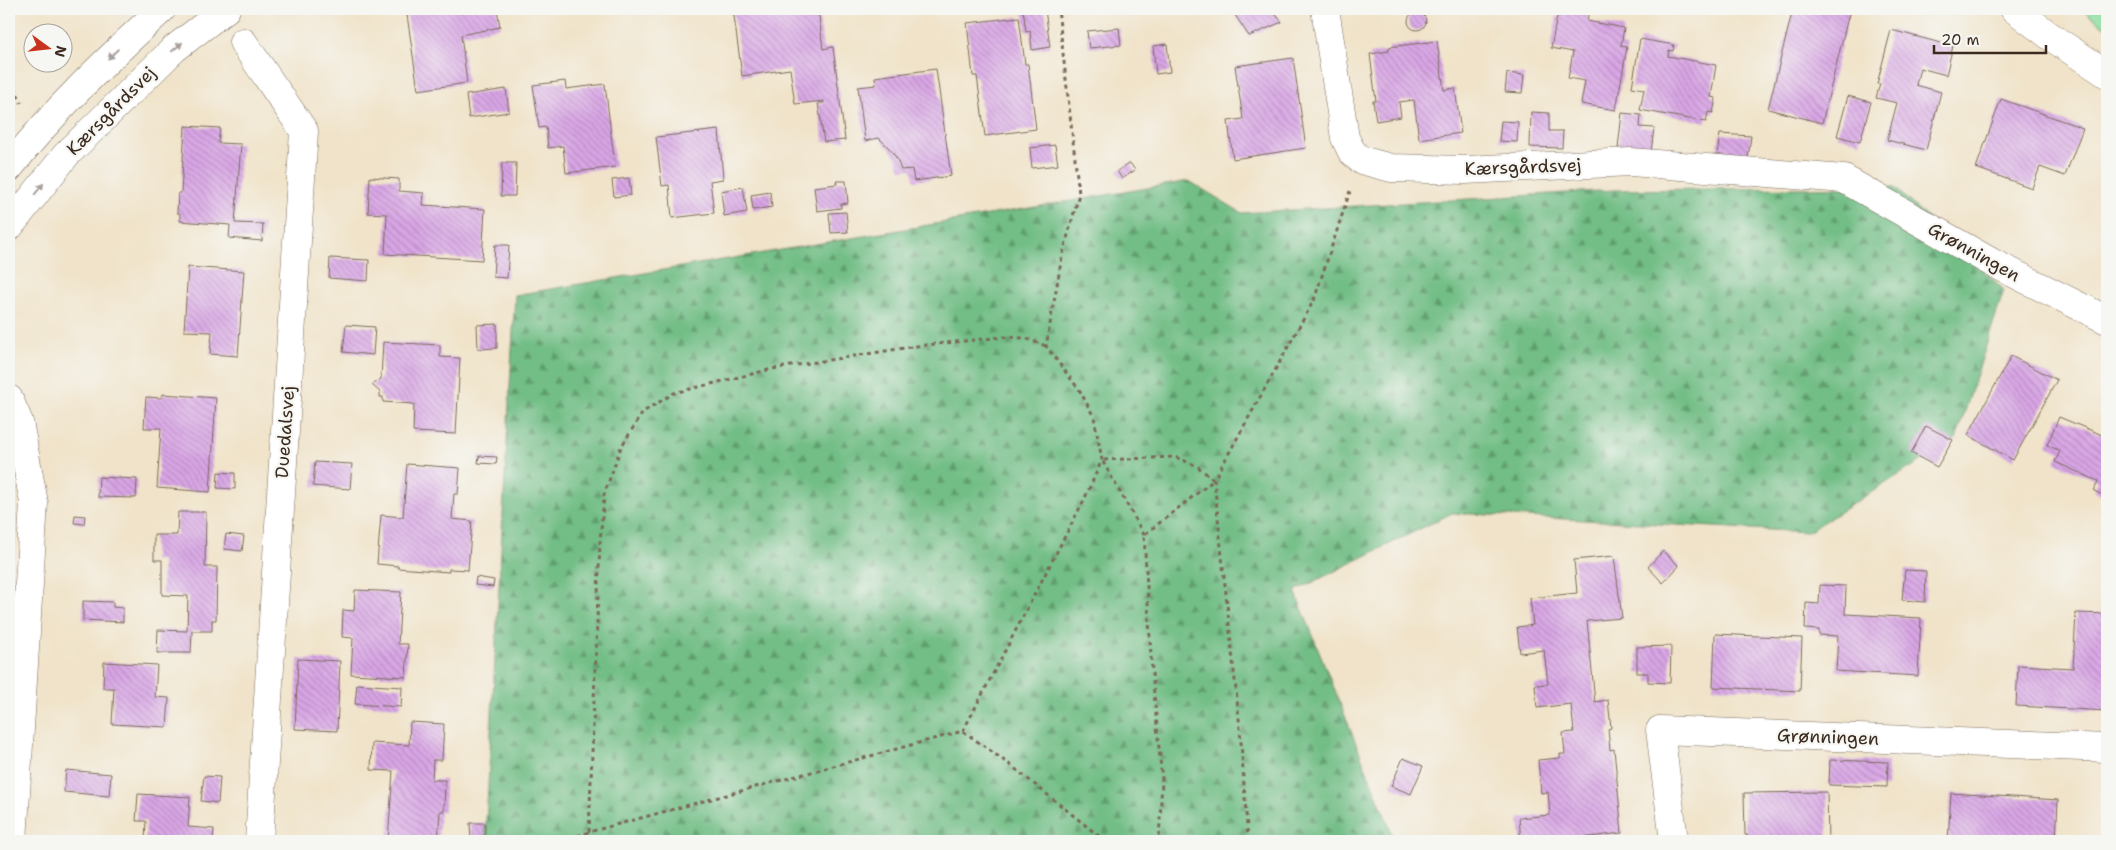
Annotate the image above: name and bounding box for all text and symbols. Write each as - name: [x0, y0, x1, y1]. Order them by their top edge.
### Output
- north arrow: [22, 22, 72, 72]
- scale bar: [1934, 22, 2046, 54]
- text: 20 m: [1941, 30, 1980, 50]
- one-way arrow: [170, 42, 183, 53]
- text: N: [50, 44, 71, 59]
- one-way arrow: [108, 48, 120, 60]
- street label: Kærsgårdsvej: [61, 61, 161, 161]
- street label: Kærsgårdsvej: [1464, 153, 1582, 181]
- one-way arrow: [34, 182, 45, 195]
- street label: Grønningen: [1924, 217, 2024, 287]
- street label: Duedalsvej: [270, 385, 300, 479]
- street label: Grønningen: [1777, 723, 1879, 751]

